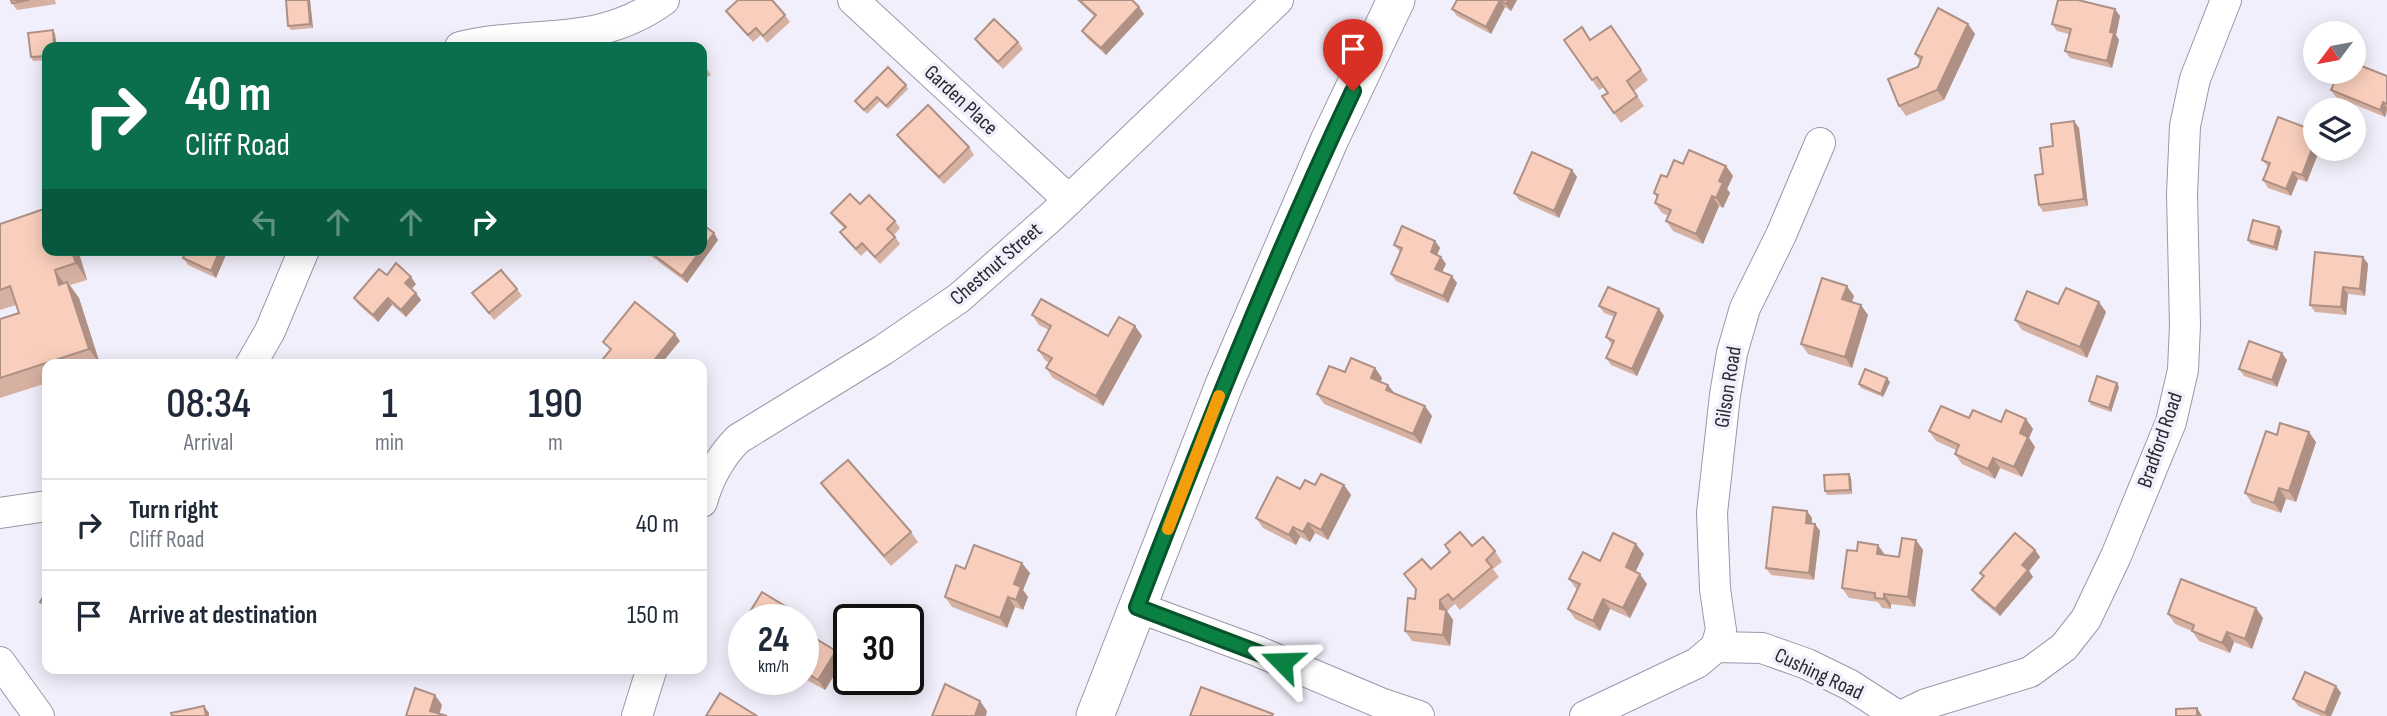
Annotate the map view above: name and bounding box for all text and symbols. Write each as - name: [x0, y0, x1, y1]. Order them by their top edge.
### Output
- pin: [1323, 19, 1383, 91]
- north arrow: [2303, 21, 2366, 84]
- map controls: [2303, 21, 2366, 161]
- icon: arrive: [1334, 30, 1372, 68]
- street label: Garden Place: [919, 60, 1003, 140]
- text: 40 m: [185, 66, 271, 125]
- icon: right: [70, 70, 161, 161]
- button: layers: [2303, 98, 2366, 161]
- text: Cliff Road: [185, 126, 290, 165]
- icon: left: [246, 203, 284, 241]
- icon: ahead: [319, 203, 357, 241]
- icon: ahead: [392, 203, 430, 241]
- icon: right: [465, 203, 503, 241]
- street label: Chestnut Street: [945, 217, 1047, 311]
- street label: Gilson Road: [1709, 345, 1747, 429]
- text: 08:34: [166, 379, 251, 430]
- text: 1: [382, 379, 397, 430]
- text: 190: [528, 379, 583, 430]
- street label: Bradford Road: [2132, 389, 2188, 491]
- text: Arrival: [184, 429, 233, 457]
- text: min: [375, 429, 404, 457]
- text: m: [548, 429, 563, 457]
- text: Turn right: [129, 495, 218, 526]
- icon: right: [70, 506, 108, 544]
- text: 40 m: [636, 509, 679, 540]
- text: Cliff Road: [129, 526, 204, 554]
- icon: arrive: [70, 597, 108, 635]
- text: Arrive at destination: [129, 600, 317, 631]
- text: 150 m: [627, 600, 679, 631]
- speed limit sign: 30: [833, 604, 924, 695]
- text: 24: [758, 619, 789, 662]
- position arrow: [1245, 625, 1319, 699]
- street label: Cushing Road: [1771, 643, 1867, 705]
- text: km/h: [758, 656, 789, 677]

